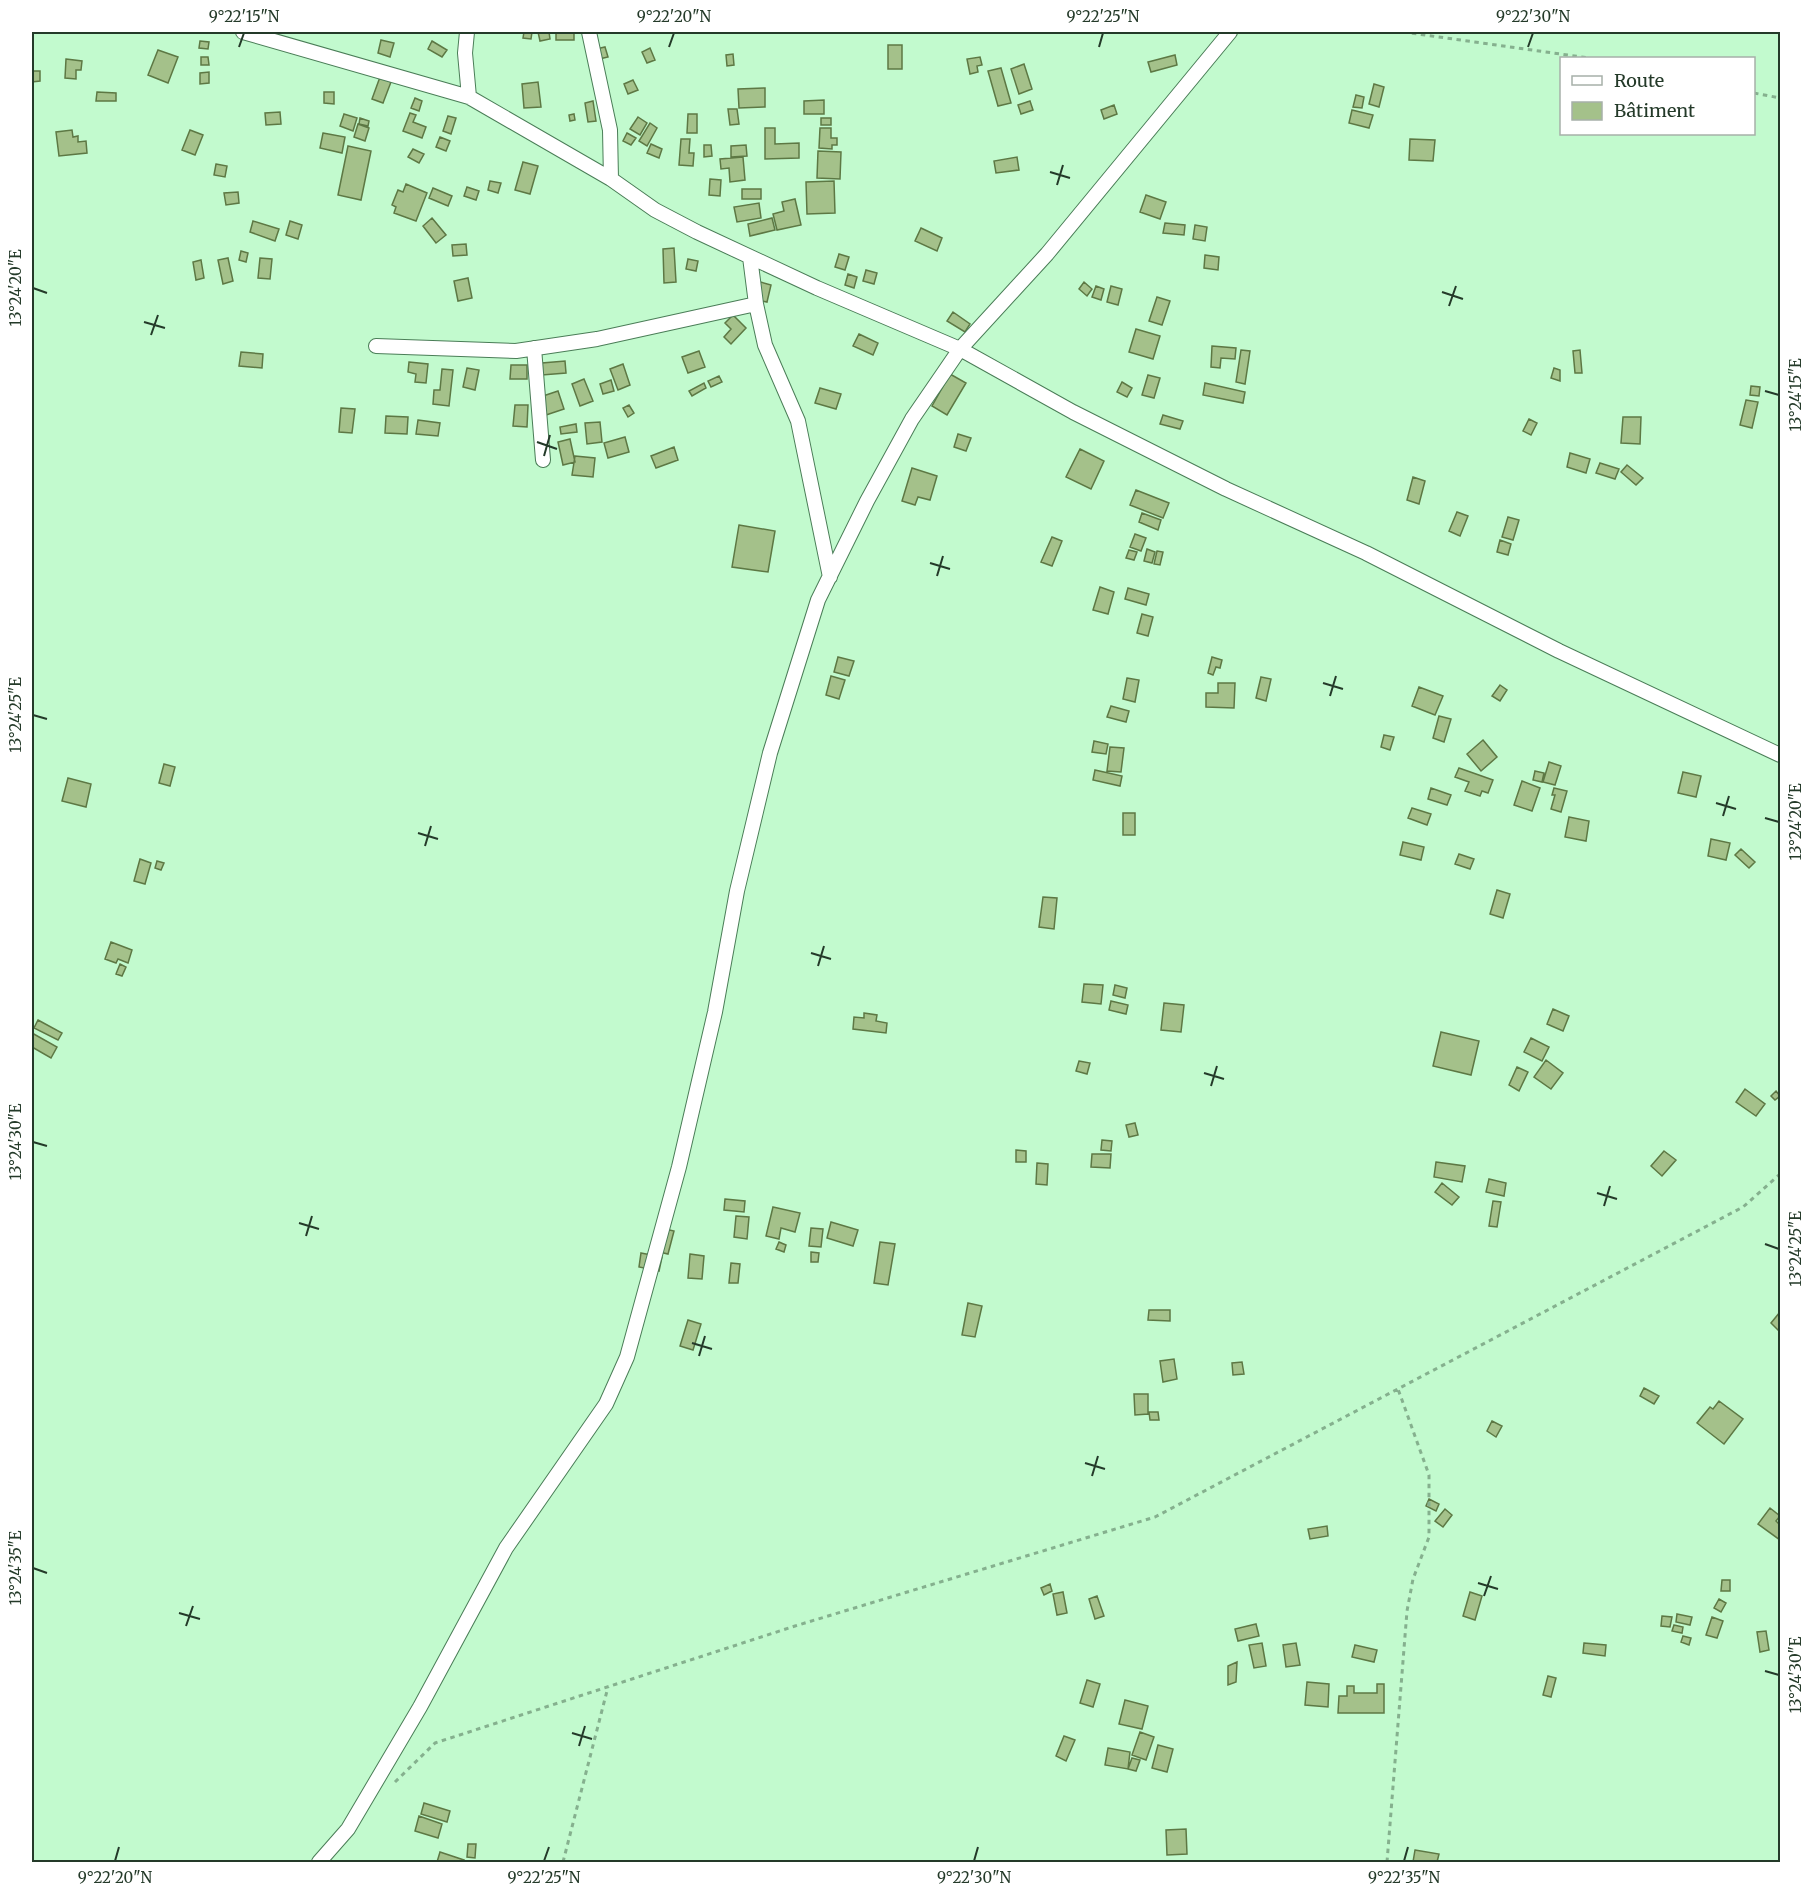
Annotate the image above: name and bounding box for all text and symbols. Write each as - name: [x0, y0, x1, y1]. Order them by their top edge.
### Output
- text: 9°22'15"N: [209, 7, 280, 26]
- text: 9°22'20"N: [637, 7, 712, 26]
- text: 9°22'25"N: [1067, 7, 1140, 26]
- text: 9°22'30"N: [1496, 7, 1570, 26]
- legend: [1560, 57, 1755, 135]
- text: Route: [1614, 69, 1664, 92]
- text: Bâtiment: [1614, 99, 1695, 122]
- text: 13°24'20"E: [6, 249, 25, 326]
- text: 13°24'15"E: [1786, 358, 1805, 432]
- text: 13°24'25"E: [6, 677, 25, 753]
- text: 13°24'20"E: [1786, 783, 1805, 860]
- text: 13°24'30"E: [6, 1103, 25, 1180]
- text: 13°24'25"E: [1786, 1211, 1805, 1287]
- text: 13°24'35"E: [6, 1530, 25, 1605]
- text: 13°24'30"E: [1786, 1636, 1805, 1713]
- text: 9°22'20"N: [78, 1868, 153, 1887]
- text: 9°22'25"N: [508, 1868, 581, 1887]
- text: 9°22'30"N: [937, 1868, 1011, 1887]
- text: 9°22'35"N: [1368, 1868, 1440, 1887]

